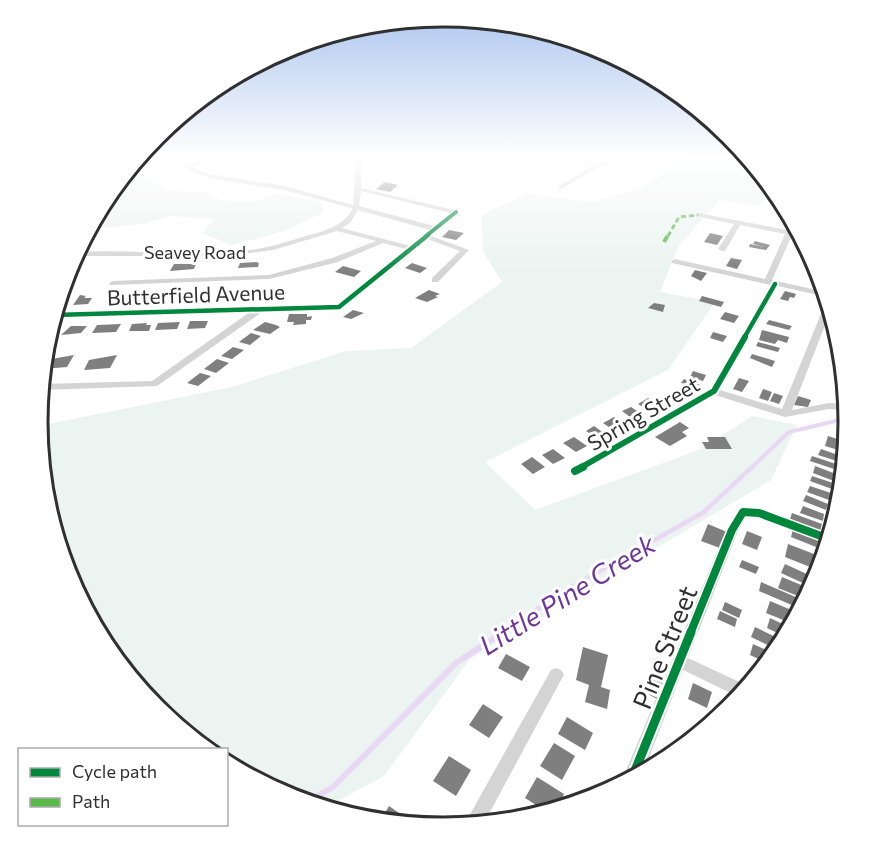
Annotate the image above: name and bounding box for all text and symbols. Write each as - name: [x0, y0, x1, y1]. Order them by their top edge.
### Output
- street label: Seavey Road: [144, 241, 246, 263]
- street label: Butterfield Avenue: [107, 278, 285, 310]
- street label: Spring Street: [582, 371, 704, 455]
- water label: Little Pine Creek: [473, 526, 662, 661]
- street label: Pine Street: [625, 581, 703, 713]
- legend: [18, 748, 228, 826]
- text: Cycle path: [72, 760, 157, 782]
- text: Path: [72, 790, 110, 812]

